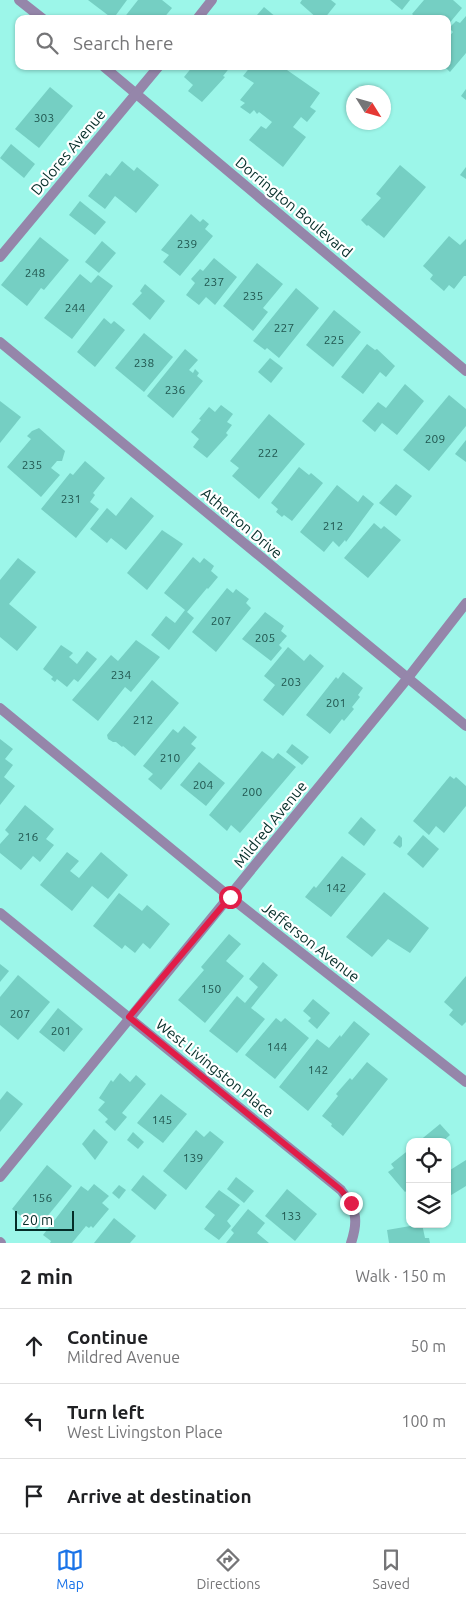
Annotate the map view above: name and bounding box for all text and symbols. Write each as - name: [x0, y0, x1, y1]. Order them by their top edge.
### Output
- search box: [15, 15, 451, 70]
- icon: search: [33, 29, 61, 57]
- text: Search here: [73, 32, 173, 54]
- north arrow: [346, 85, 391, 130]
- street label: Dolores Avenue: [27, 106, 109, 198]
- house number: 303: [34, 111, 54, 124]
- street label: Dorrington Boulevard: [232, 153, 356, 261]
- house number: 239: [177, 237, 197, 250]
- house number: 248: [25, 266, 45, 279]
- house number: 237: [204, 275, 224, 288]
- house number: 235: [243, 289, 263, 302]
- house number: 244: [65, 301, 85, 314]
- house number: 227: [274, 321, 294, 334]
- house number: 225: [324, 333, 344, 346]
- house number: 238: [134, 356, 154, 369]
- house number: 236: [165, 383, 185, 396]
- house number: 209: [425, 432, 445, 445]
- house number: 222: [258, 446, 278, 459]
- house number: 235: [22, 458, 42, 471]
- street label: Atherton Drive: [198, 484, 286, 562]
- house number: 231: [61, 492, 81, 505]
- house number: 212: [323, 519, 343, 532]
- house number: 207: [211, 614, 231, 627]
- house number: 205: [255, 631, 275, 644]
- house number: 234: [111, 668, 131, 681]
- house number: 203: [281, 675, 301, 688]
- house number: 201: [326, 696, 346, 709]
- house number: 212: [133, 713, 153, 726]
- house number: 210: [160, 751, 180, 764]
- street label: Mildred Avenue: [230, 777, 310, 871]
- house number: 204: [193, 778, 213, 791]
- house number: 200: [242, 785, 262, 798]
- house number: 216: [18, 830, 38, 843]
- house number: 142: [326, 881, 346, 894]
- route start: [219, 886, 242, 909]
- street label: Jefferson Avenue: [259, 899, 363, 985]
- house number: 150: [201, 982, 221, 995]
- house number: 207: [10, 1007, 30, 1020]
- street label: West Livingston Place: [153, 1015, 277, 1121]
- house number: 201: [51, 1024, 71, 1037]
- house number: 144: [267, 1040, 287, 1053]
- house number: 142: [308, 1063, 328, 1076]
- house number: 145: [152, 1113, 172, 1126]
- map controls: [406, 1138, 451, 1228]
- button: locate: [406, 1138, 451, 1183]
- house number: 139: [183, 1151, 203, 1164]
- button: layers: [406, 1183, 451, 1228]
- house number: 156: [32, 1191, 52, 1204]
- route end: [340, 1192, 363, 1215]
- scale bar: [15, 1208, 74, 1231]
- house number: 133: [281, 1209, 301, 1222]
- text: 20 m: [22, 1212, 53, 1228]
- text: 2 min: [20, 1264, 73, 1288]
- text: Walk · 150 m: [355, 1267, 446, 1285]
- text: Continue: [67, 1326, 148, 1348]
- icon: ahead: [20, 1332, 48, 1360]
- text: 50 m: [410, 1337, 446, 1355]
- text: Mildred Avenue: [67, 1348, 180, 1366]
- text: Turn left: [67, 1401, 145, 1423]
- icon: left: [20, 1407, 48, 1435]
- text: 100 m: [401, 1412, 446, 1430]
- text: West Livingston Place: [67, 1423, 223, 1441]
- icon: arrive: [20, 1482, 48, 1510]
- text: Arrive at destination: [67, 1485, 252, 1507]
- tab: Map: [56, 1546, 84, 1592]
- tab: Directions: [196, 1546, 260, 1592]
- tab: Saved: [373, 1546, 410, 1592]

